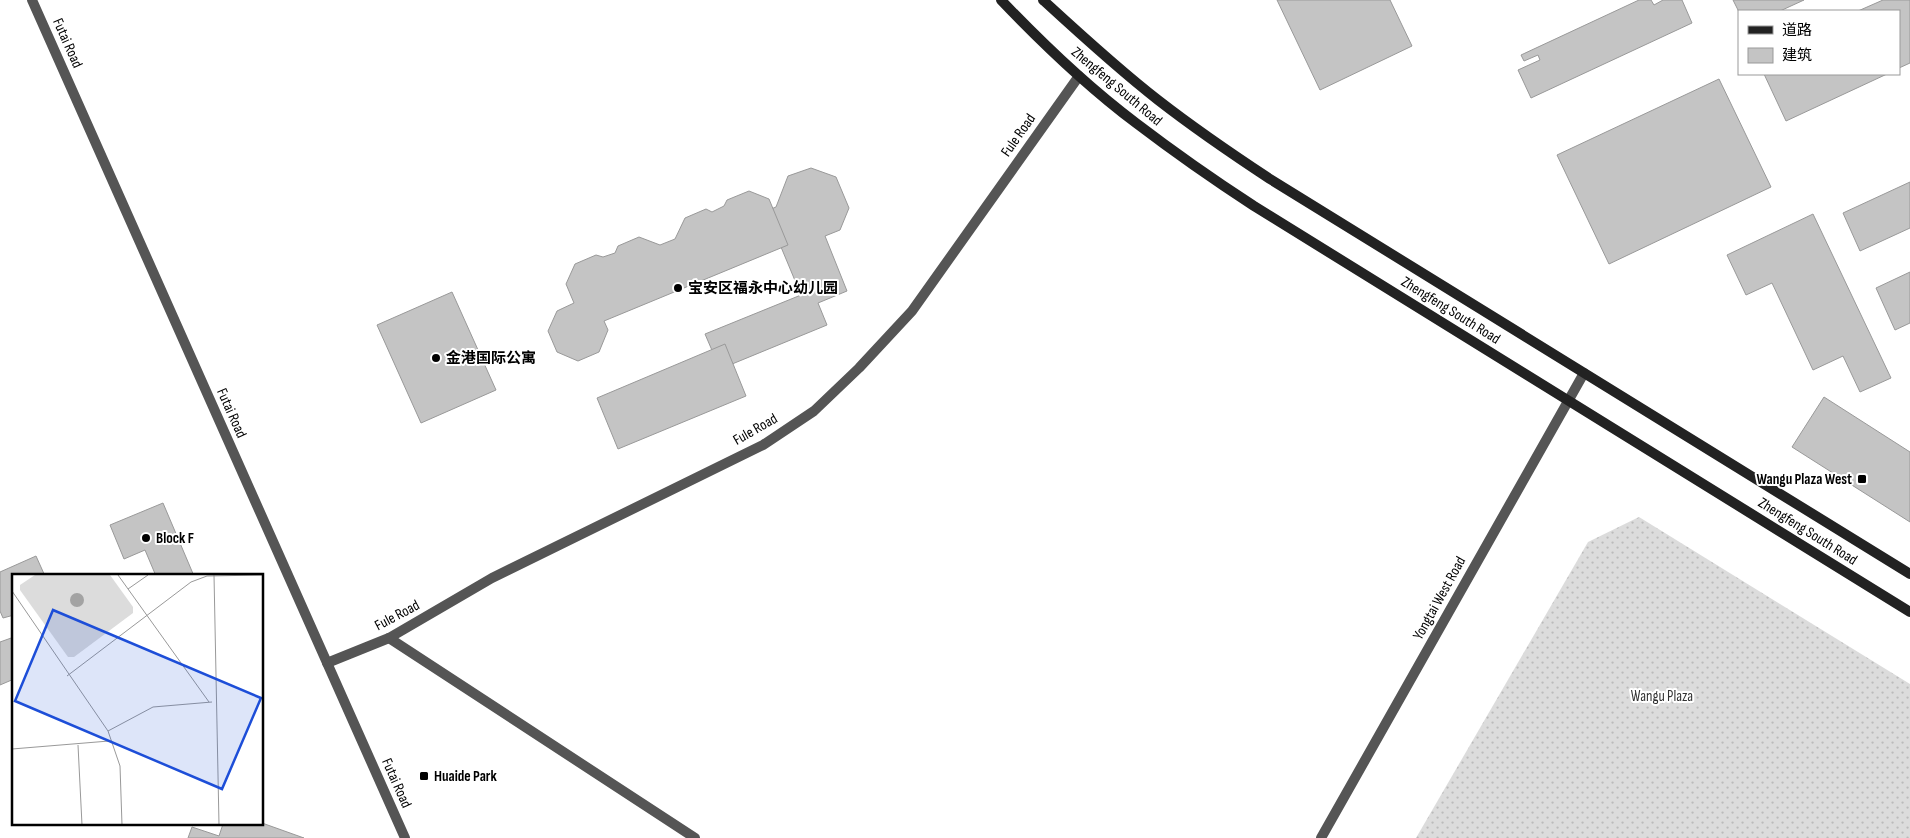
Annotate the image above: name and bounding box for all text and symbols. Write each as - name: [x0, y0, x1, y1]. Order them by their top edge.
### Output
- legend: [1738, 10, 1900, 75]
- street label: Futai Road: [48, 15, 87, 71]
- text: 道路: [1782, 21, 1812, 40]
- street label: Zhengfeng South Road: [1067, 43, 1166, 130]
- text: 建筑: [1782, 46, 1812, 65]
- street label: Fule Road: [997, 110, 1040, 160]
- street label: Zhengfeng South Road: [1398, 272, 1504, 348]
- place label: 宝安区福永中心幼儿园: [688, 279, 838, 298]
- marker: 宝安区福永中心幼儿园: [672, 282, 684, 294]
- place label: 金港国际公寓: [446, 349, 536, 368]
- marker: 金港国际公寓: [430, 352, 442, 364]
- street label: Futai Road: [212, 385, 251, 441]
- street label: Fule Road: [730, 409, 781, 450]
- place label: Wangu Plaza West: [1756, 470, 1852, 489]
- marker: Wangu Plaza West: [1856, 473, 1868, 485]
- street label: Zhengfeng South Road: [1755, 493, 1861, 569]
- place label: Block F: [156, 529, 194, 548]
- marker: Block F: [140, 532, 152, 544]
- street label: Yongtai West Road: [1409, 553, 1470, 643]
- inset map: [12, 574, 264, 826]
- street label: Fule Road: [372, 596, 423, 635]
- park label: Wangu Plaza: [1631, 687, 1693, 706]
- street label: Futai Road: [377, 755, 416, 811]
- place label: Huaide Park: [434, 767, 497, 786]
- marker: Huaide Park: [418, 770, 430, 782]

